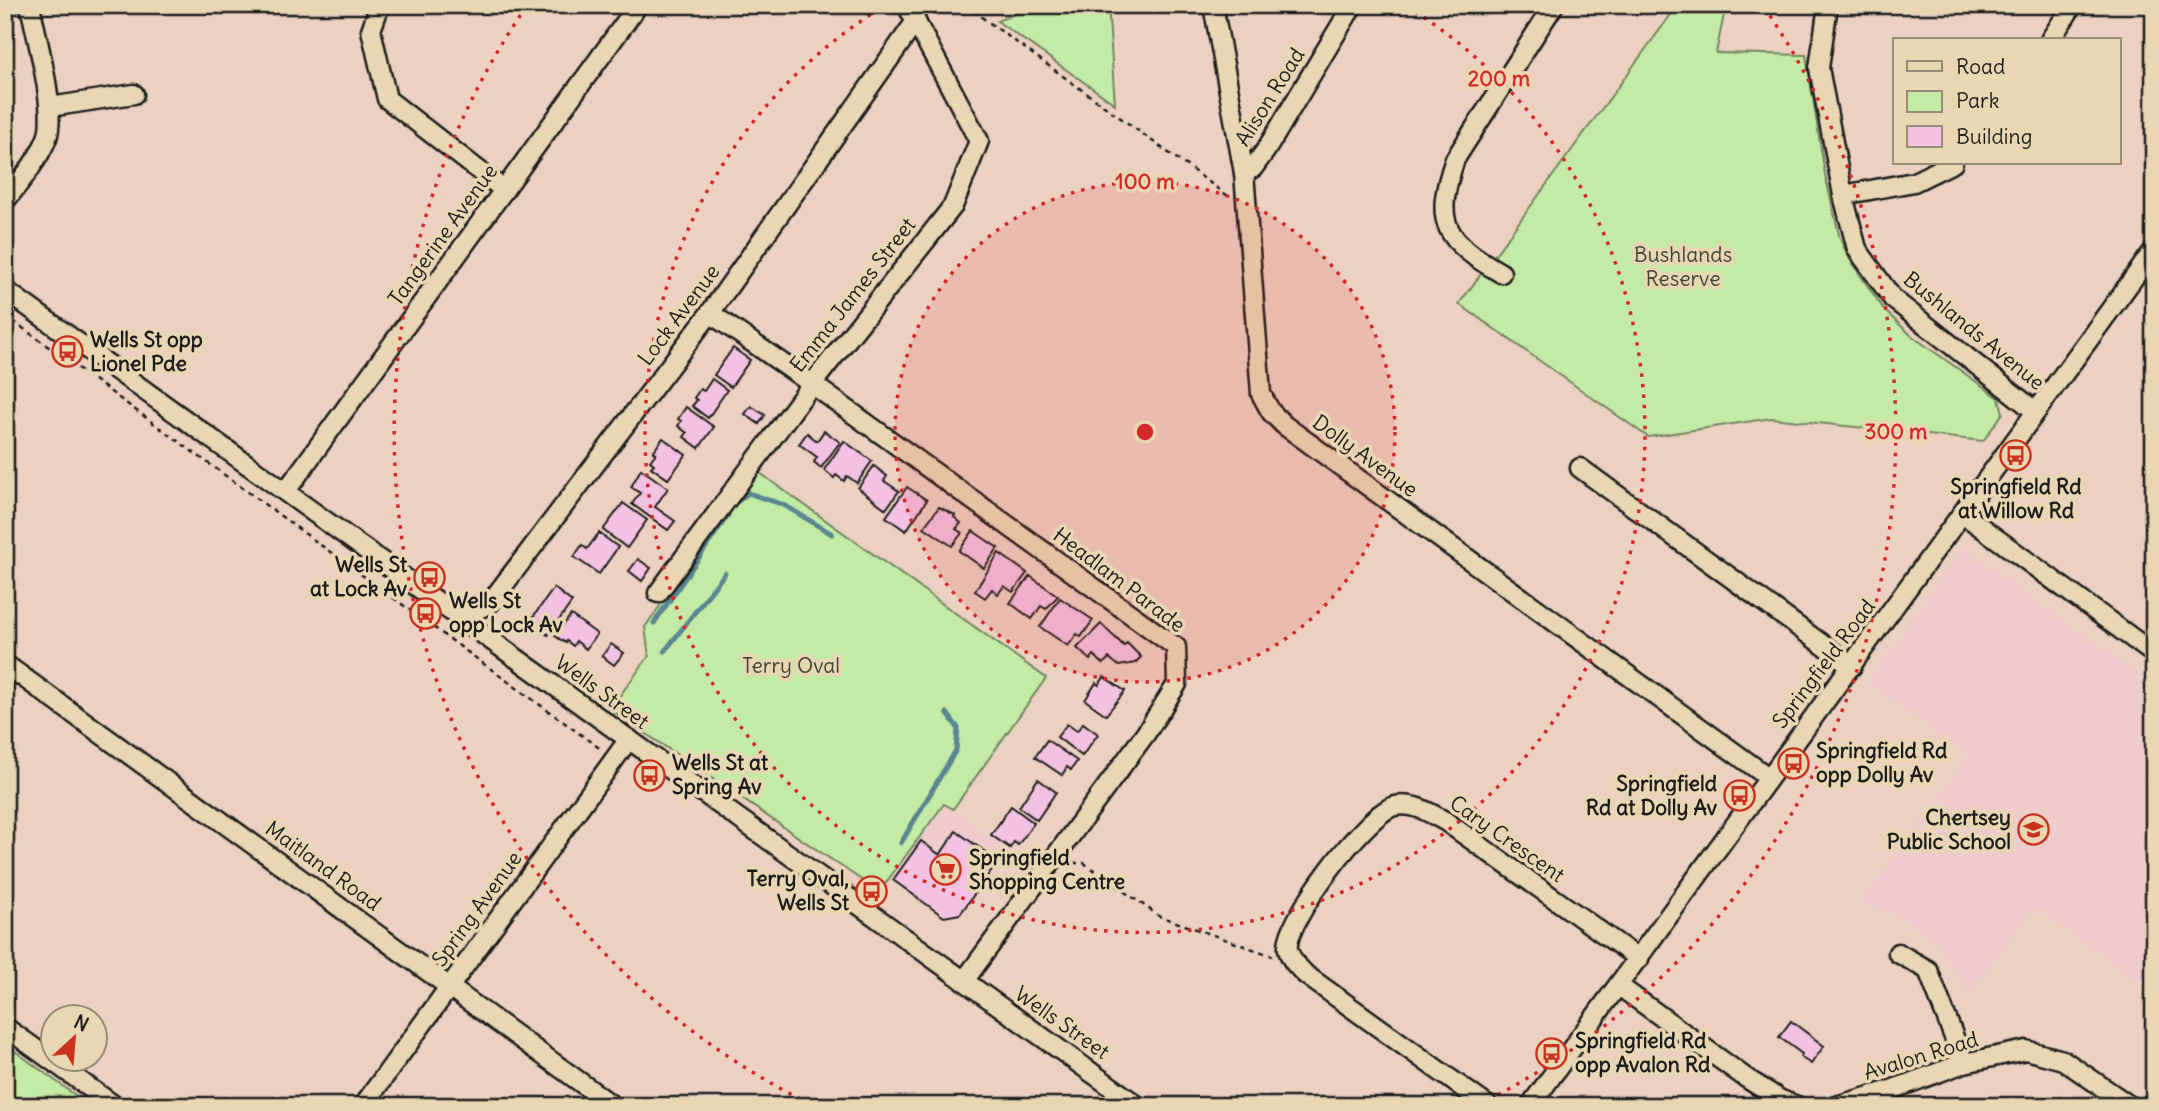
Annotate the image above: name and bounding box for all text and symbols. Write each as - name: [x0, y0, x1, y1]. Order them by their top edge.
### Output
- legend: [1893, 38, 2120, 164]
- street label: Alison Road: [1229, 43, 1310, 151]
- text: Road: [1956, 53, 2005, 80]
- text: 200 m: [1468, 65, 1531, 92]
- text: Park: [1956, 87, 1999, 114]
- text: Building: [1956, 123, 2032, 150]
- street label: Tangerine Avenue: [382, 158, 503, 311]
- text: 100 m: [1115, 168, 1175, 195]
- street label: Emma James Street: [784, 212, 921, 377]
- park label: Bushlands Reserve: [1634, 241, 1732, 292]
- street label: Lock Avenue: [632, 259, 725, 371]
- street label: Bushlands Avenue: [1898, 265, 2050, 396]
- place label: Wells St opp Lionel Pde: [90, 326, 203, 377]
- bus stop icon: Wells St opp Lionel Pde: [50, 335, 84, 369]
- street label: Dolly Avenue: [1307, 408, 1423, 503]
- text: 300 m: [1865, 418, 1928, 445]
- centre of rings: [1133, 420, 1157, 444]
- bus stop icon: Springfield Rd at Willow Rd: [1999, 438, 2033, 472]
- place label: Springfield Rd at Willow Rd: [1950, 473, 2082, 524]
- street label: Headlam Parade: [1048, 521, 1191, 638]
- place label: Wells St at Lock Av: [310, 551, 408, 602]
- bus stop icon: Wells St at Lock Av: [413, 560, 447, 594]
- place label: Wells St opp Lock Av: [449, 587, 563, 638]
- street label: Springfield Road: [1766, 594, 1881, 734]
- bus stop icon: Wells St opp Lock Av: [409, 596, 443, 630]
- street label: Wells Street: [550, 648, 655, 735]
- park label: Terry Oval: [742, 652, 840, 679]
- place label: Springfield Rd opp Dolly Av: [1816, 737, 1948, 788]
- bus stop icon: Springfield Rd opp Dolly Av: [1776, 746, 1810, 780]
- place label: Wells St at Spring Av: [672, 749, 769, 800]
- bus stop icon: Wells St at Spring Av: [632, 758, 666, 792]
- place label: Springfield Rd at Dolly Av: [1586, 770, 1718, 821]
- bus stop icon: Springfield Rd at Dolly Av: [1723, 779, 1757, 813]
- street label: Cary Crescent: [1445, 789, 1570, 888]
- place label: Chertsey Public School: [1887, 804, 2011, 855]
- school or university icon: Chertsey Public School: [2017, 813, 2051, 847]
- street label: Maitland Road: [260, 815, 386, 917]
- place label: Springfield Shopping Centre: [969, 844, 1125, 895]
- street label: Spring Avenue: [426, 846, 528, 972]
- supermarket icon: Springfield Shopping Centre: [929, 853, 963, 887]
- place label: Terry Oval, Wells St: [747, 865, 850, 916]
- bus stop icon: Terry Oval, Wells St: [855, 874, 889, 908]
- street label: Wells Street: [1010, 980, 1115, 1065]
- north arrow: [38, 1002, 108, 1072]
- text: N: [70, 1009, 93, 1036]
- street label: Avalon Road: [1860, 1025, 1981, 1086]
- place label: Springfield Rd opp Avalon Rd: [1575, 1027, 1711, 1078]
- bus stop icon: Springfield Rd opp Avalon Rd: [1535, 1036, 1569, 1070]

